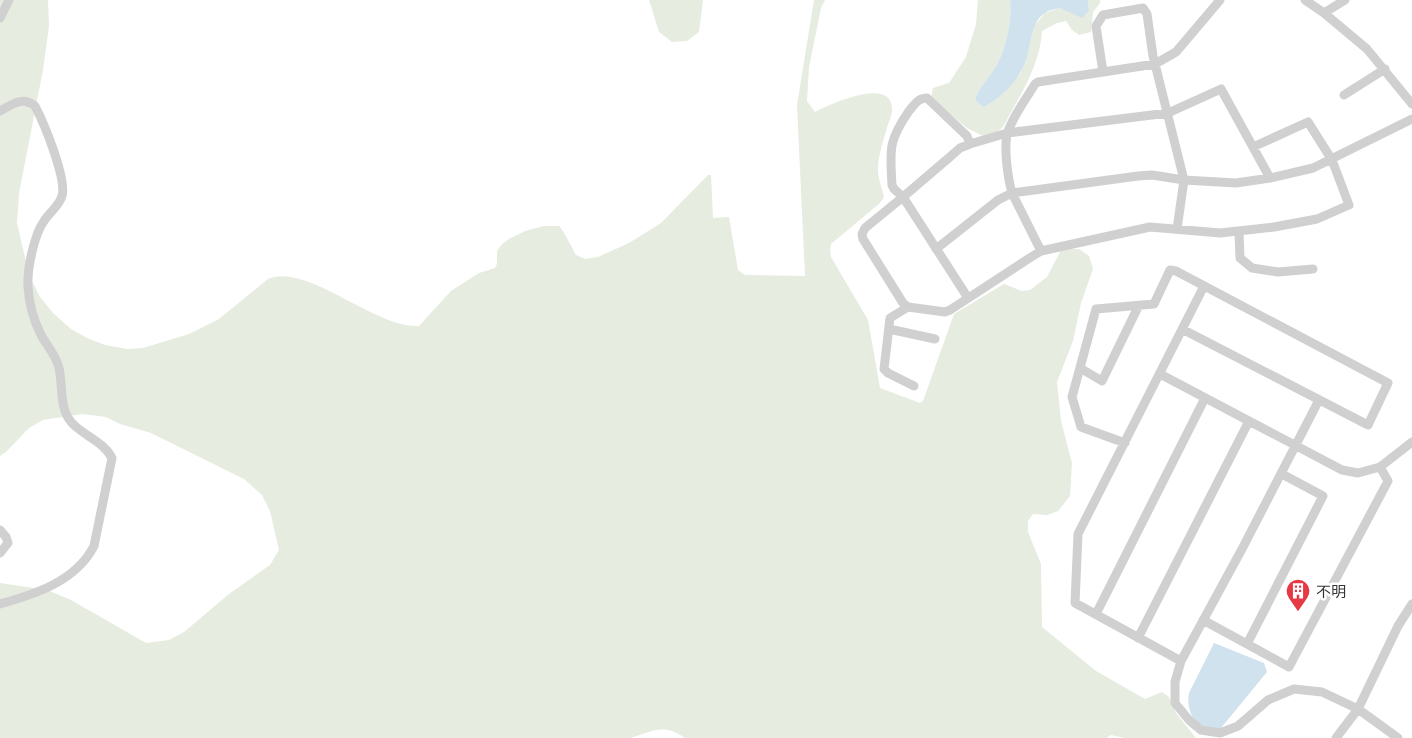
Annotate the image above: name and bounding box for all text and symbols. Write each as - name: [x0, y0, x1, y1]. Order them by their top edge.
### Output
- building icon: 不明: [1285, 578, 1311, 612]
- place label: 不明: [1316, 583, 1346, 600]

